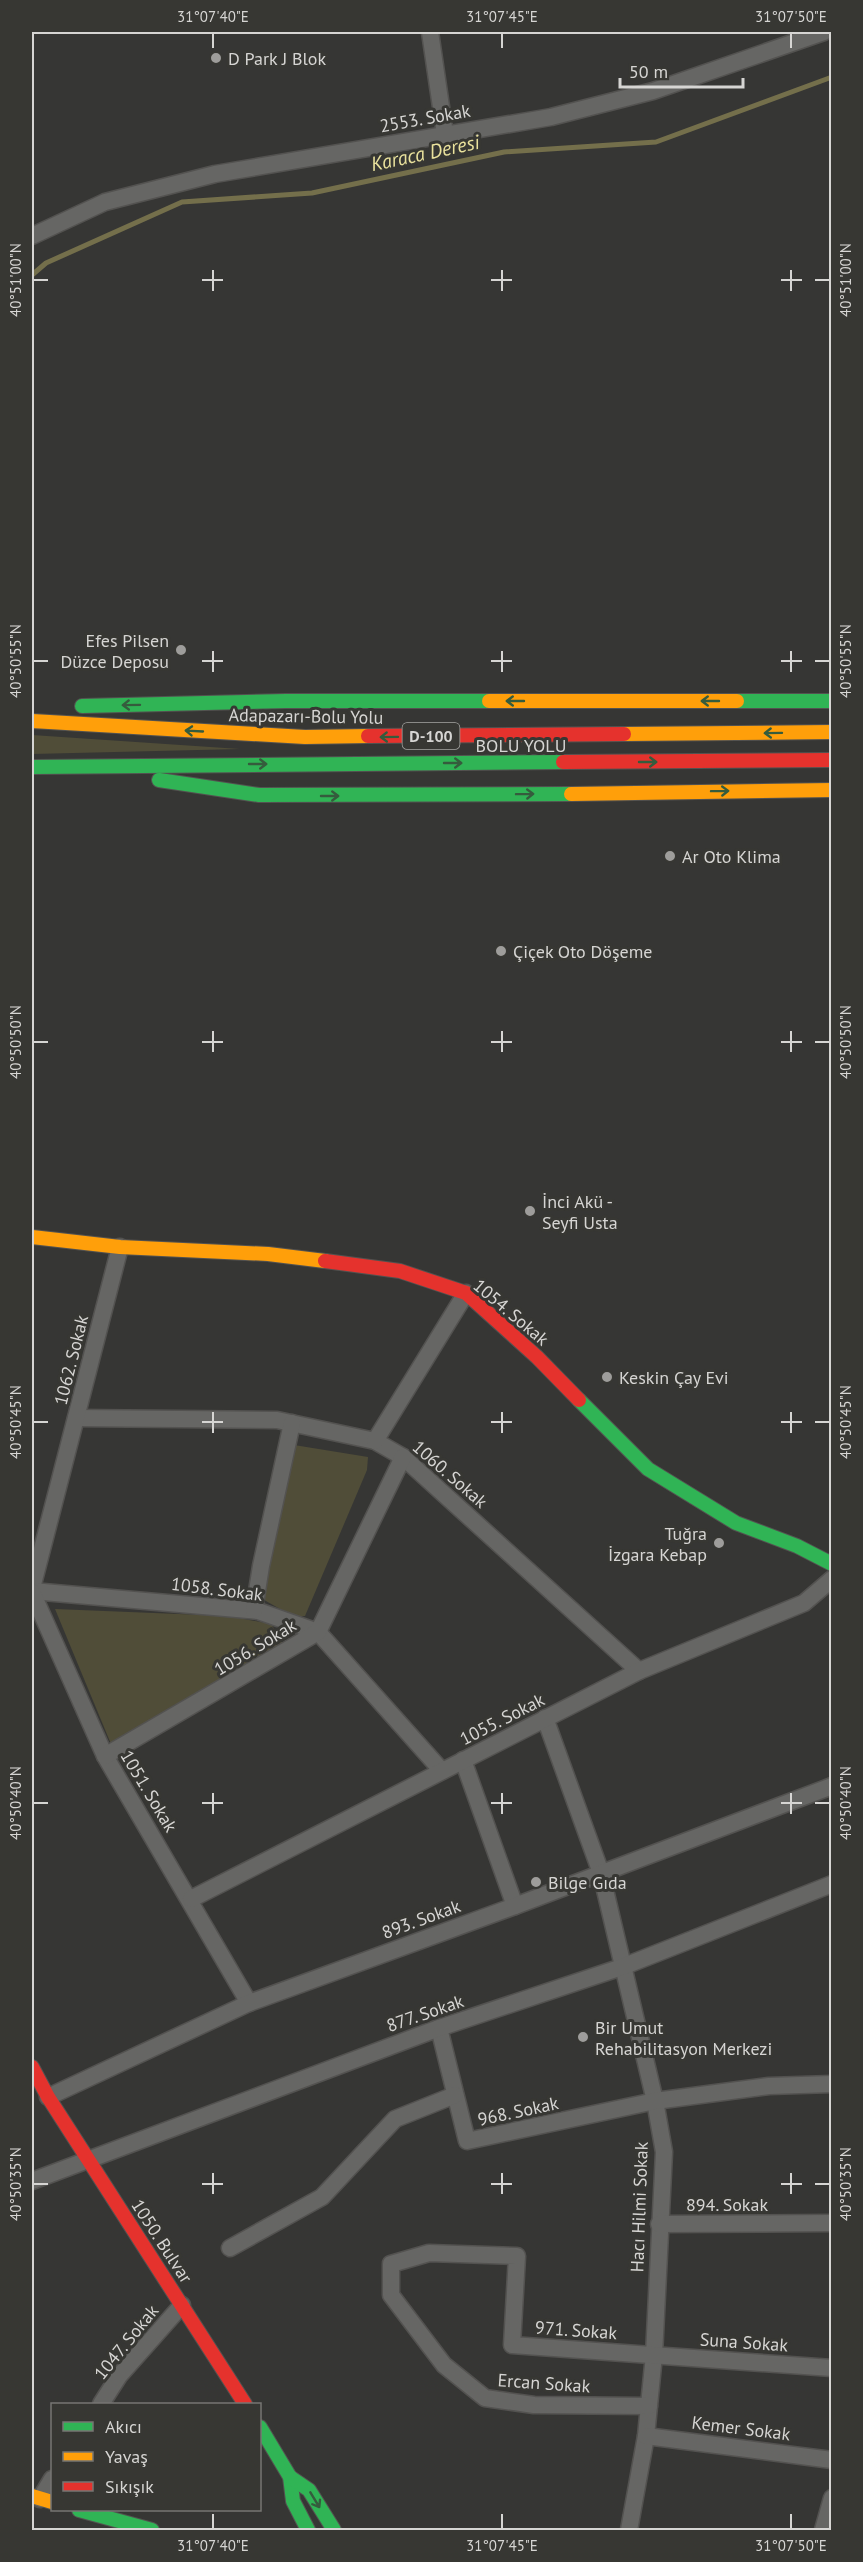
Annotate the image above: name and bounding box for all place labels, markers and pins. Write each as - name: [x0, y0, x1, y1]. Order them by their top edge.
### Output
- place label: D Park J Blok: [228, 47, 326, 70]
- marker: D Park J Blok: [209, 51, 223, 65]
- place label: Efes Pilsen Düzce Deposu: [61, 629, 169, 673]
- marker: Efes Pilsen Düzce Deposu: [174, 643, 188, 657]
- place label: Ar Oto Klima: [682, 845, 781, 868]
- marker: Ar Oto Klima: [663, 849, 677, 863]
- place label: Çiçek Oto Döşeme: [513, 940, 652, 963]
- marker: Çiçek Oto Döşeme: [494, 944, 508, 958]
- place label: İnci Akü - Seyfi Usta: [542, 1190, 618, 1234]
- marker: İnci Akü - Seyfi Usta: [523, 1204, 537, 1218]
- place label: Keskin Çay Evi: [619, 1366, 729, 1389]
- marker: Keskin Çay Evi: [600, 1370, 614, 1384]
- place label: Tuğra İzgara Kebap: [608, 1522, 707, 1566]
- marker: Tuğra İzgara Kebap: [712, 1536, 726, 1550]
- place label: Bilge Gıda: [548, 1871, 627, 1894]
- marker: Bilge Gıda: [529, 1875, 543, 1889]
- place label: Bir Umut Rehabilitasyon Merkezi: [595, 2016, 772, 2060]
- marker: Bir Umut Rehabilitasyon Merkezi: [576, 2030, 590, 2044]

